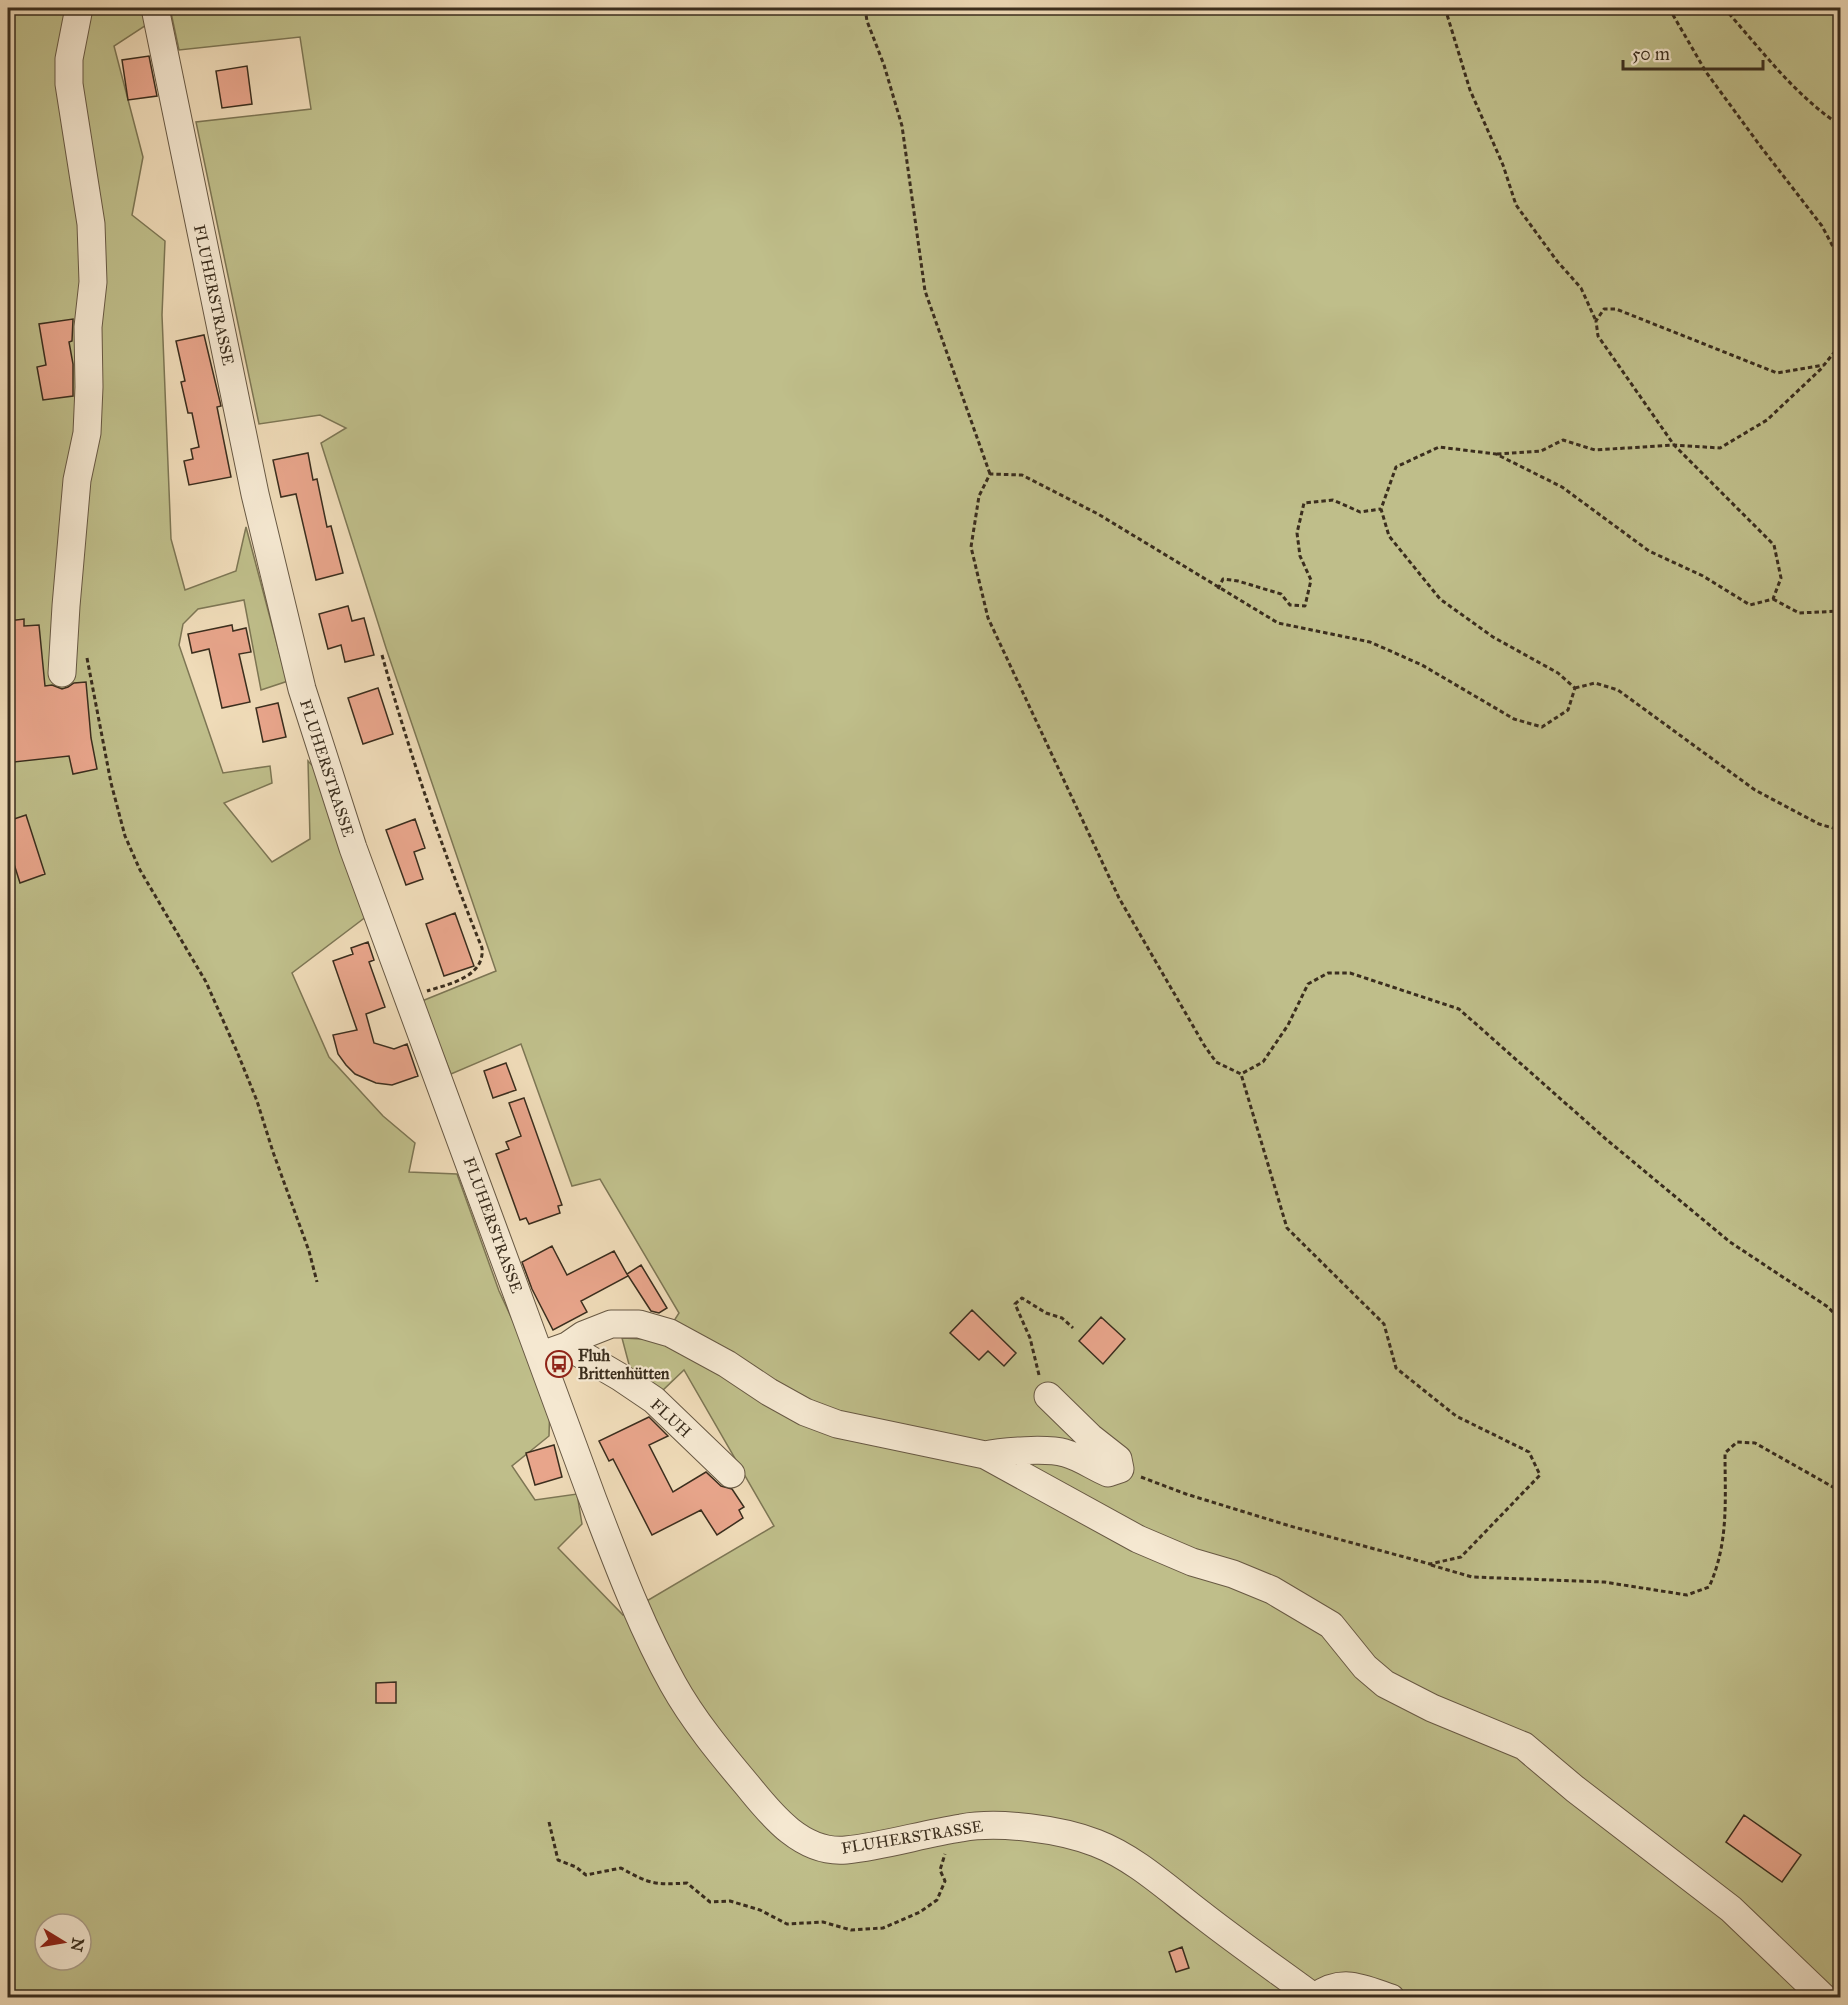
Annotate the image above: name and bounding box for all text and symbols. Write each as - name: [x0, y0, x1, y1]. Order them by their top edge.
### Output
- scale bar: [1623, 33, 1762, 71]
- text: 50 m: [1632, 43, 1670, 65]
- street label: FLUHERSTRASSE: [190, 223, 238, 367]
- street label: FLUHERSTRASSE: [296, 697, 358, 839]
- street label: FLUHERSTRASSE: [460, 1154, 526, 1296]
- place label: Fluh Brittenhütten: [578, 1346, 670, 1383]
- bus stop icon: Fluh Brittenhütten: [544, 1349, 574, 1379]
- street label: FLUH: [647, 1395, 695, 1442]
- street label: FLUHERSTRASSE: [840, 1816, 984, 1858]
- north arrow: [33, 1912, 93, 1972]
- text: N: [67, 1936, 88, 1954]

